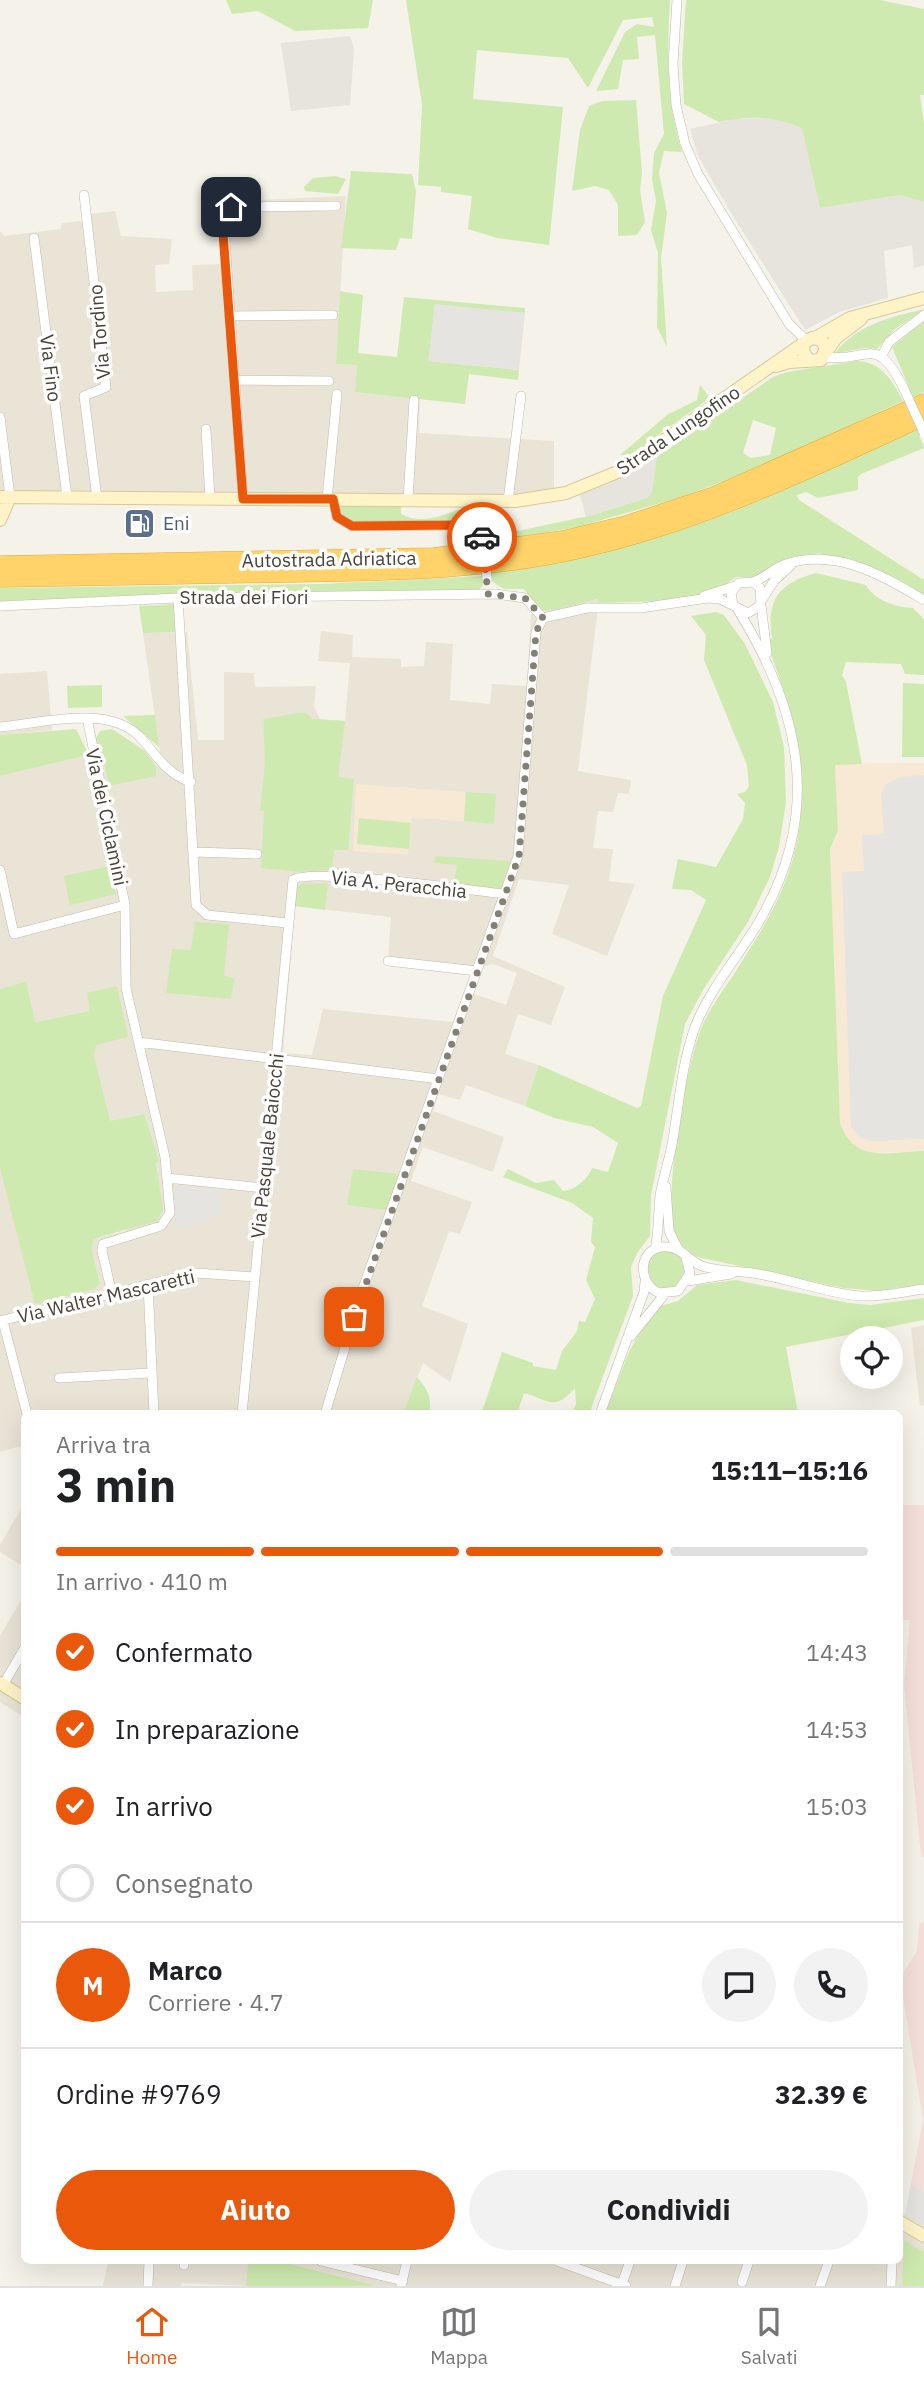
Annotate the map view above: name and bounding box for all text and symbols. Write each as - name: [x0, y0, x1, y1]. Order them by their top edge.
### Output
- pin: [201, 177, 261, 237]
- icon: home: [212, 188, 250, 226]
- street label: Via Tordino: [83, 283, 115, 381]
- street label: Via Fino: [35, 333, 67, 403]
- street label: Strada Lungofino: [612, 380, 744, 480]
- courier: [447, 502, 517, 572]
- fuel station icon: Eni: [123, 506, 157, 540]
- place label: Eni: [163, 511, 190, 535]
- icon: car: [463, 518, 501, 556]
- street label: Autostrada Adriatica: [241, 545, 417, 573]
- street label: Strada dei Fiori: [180, 585, 308, 609]
- street label: Via dei Ciclamini: [81, 746, 133, 888]
- street label: Via A. Peracchia: [330, 865, 468, 903]
- street label: Via Pasquale Baiocchi: [245, 1052, 289, 1240]
- street label: Via Walter Mascaretti: [15, 1264, 197, 1328]
- pin: [324, 1287, 384, 1347]
- icon: bag: [335, 1298, 373, 1336]
- map controls: [840, 1326, 903, 1389]
- button: locate: [840, 1326, 903, 1389]
- text: Arriva tra: [56, 1429, 151, 1459]
- text: 15:11–15:16: [711, 1453, 868, 1487]
- text: 3 min: [56, 1455, 176, 1515]
- text: In arrivo · 410 m: [56, 1566, 228, 1596]
- icon: check: [56, 1633, 94, 1671]
- text: Confermato: [115, 1635, 253, 1669]
- text: 14:43: [806, 1637, 868, 1667]
- icon: check: [56, 1710, 94, 1748]
- text: In preparazione: [115, 1712, 300, 1746]
- text: 14:53: [806, 1714, 868, 1744]
- icon: check: [56, 1787, 94, 1825]
- text: In arrivo: [115, 1789, 213, 1823]
- text: 15:03: [806, 1791, 868, 1821]
- text: Consegnato: [115, 1866, 253, 1900]
- button: chat: [702, 1948, 776, 2022]
- button: phone: [794, 1948, 868, 2022]
- text: Marco: [148, 1953, 222, 1987]
- text: M: [82, 1968, 104, 2002]
- text: Corriere · 4.7: [148, 1987, 284, 2017]
- text: Ordine #9769: [56, 2077, 222, 2111]
- text: 32.39 €: [775, 2077, 868, 2111]
- button: Aiuto: [56, 2170, 455, 2250]
- button: Condividi: [469, 2170, 868, 2250]
- tab: Home: [126, 2303, 177, 2369]
- tab: Mappa: [430, 2303, 488, 2369]
- tab: Salvati: [741, 2303, 798, 2369]

